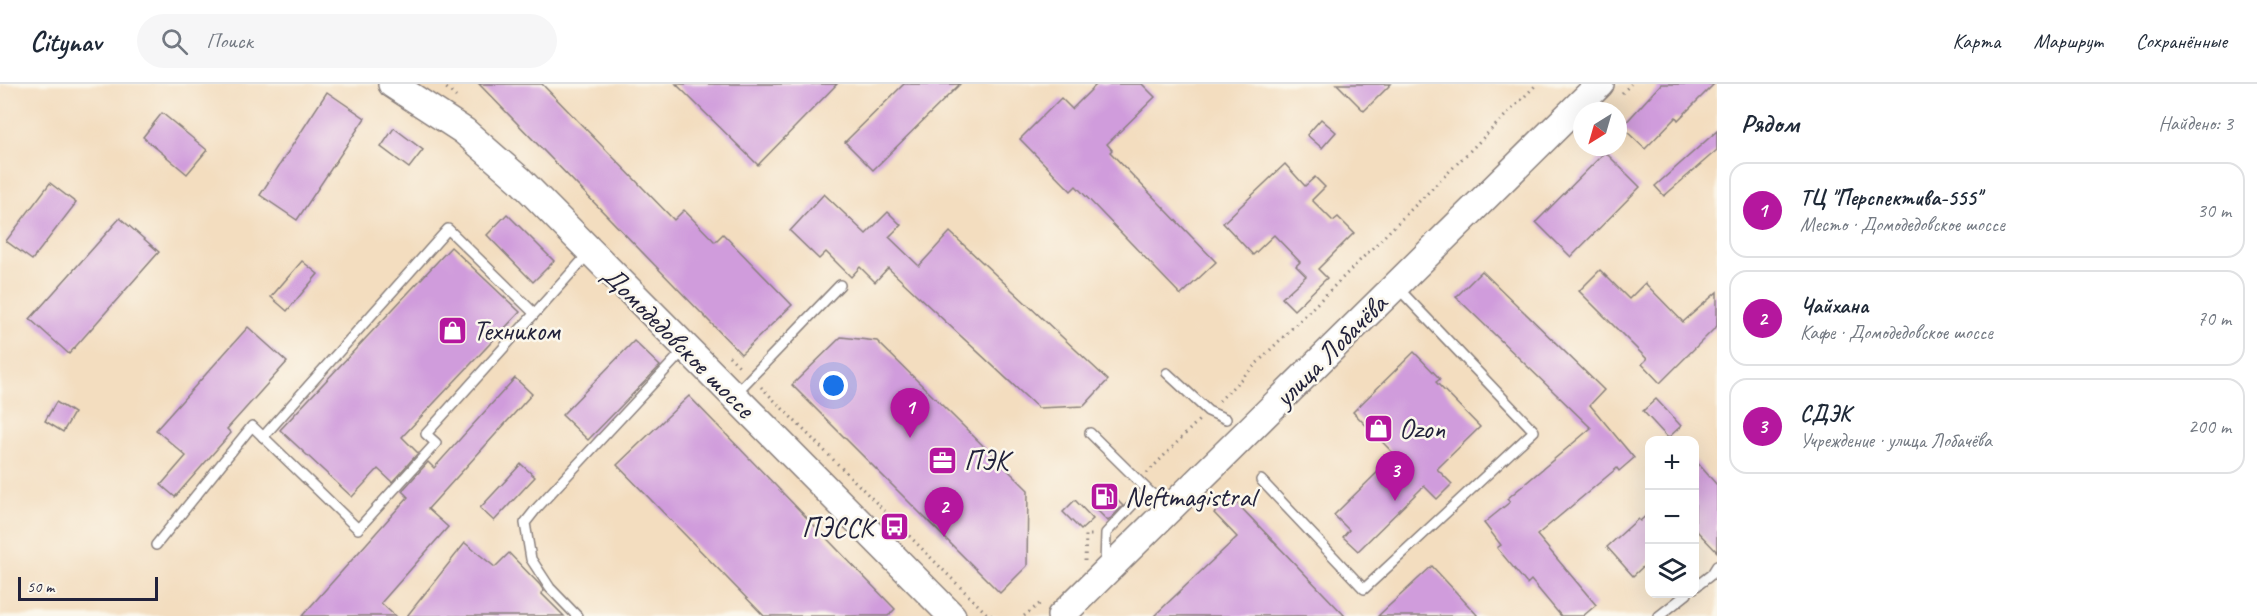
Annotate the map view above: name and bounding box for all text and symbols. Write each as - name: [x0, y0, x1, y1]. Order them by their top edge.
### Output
- search box: [137, 14, 557, 68]
- text: Citynav: [30, 24, 101, 59]
- icon: search: [158, 25, 191, 58]
- text: Поиск: [206, 27, 253, 55]
- text: Карта: [1952, 28, 2001, 54]
- text: Маршрут: [2034, 28, 2103, 54]
- text: Сохранённые: [2136, 28, 2227, 54]
- north arrow: [1573, 102, 1627, 156]
- text: Рядом: [1741, 107, 1799, 140]
- text: Найдено: 3: [2158, 111, 2233, 136]
- text: ТЦ "Перспектива-555": [1800, 184, 1981, 212]
- text: 1: [1758, 198, 1767, 223]
- text: 30 m: [2197, 198, 2231, 223]
- text: Место · Домодедовское шоссе: [1800, 212, 2005, 237]
- street label: Домодедовское шоссе: [595, 258, 764, 426]
- street label: улица Лобачёва: [1265, 285, 1396, 416]
- text: Чайхана: [1800, 292, 1869, 320]
- text: 2: [1758, 306, 1767, 331]
- text: 70 m: [2197, 306, 2231, 331]
- place label: Техником: [473, 313, 561, 348]
- shop icon: Техником: [436, 314, 468, 346]
- text: Кафе · Домодедовское шоссе: [1800, 320, 1993, 345]
- your location: [819, 371, 848, 400]
- pin: 1: [890, 388, 930, 438]
- text: СДЭК: [1800, 400, 1850, 428]
- place label: Ozon: [1399, 411, 1445, 446]
- shop icon: Ozon: [1362, 412, 1394, 444]
- text: 3: [1758, 414, 1767, 439]
- text: 200 m: [2188, 414, 2231, 439]
- text: Учреждение · улица Лобачёва: [1800, 428, 1992, 453]
- map controls: [1645, 436, 1699, 598]
- button: +: [1645, 436, 1699, 490]
- place label: ПЭК: [964, 443, 1014, 478]
- office icon: ПЭК: [927, 444, 959, 476]
- pin: 3: [1376, 452, 1414, 501]
- place label: Neftmagistral: [1125, 479, 1261, 514]
- fuel station icon: Neftmagistral: [1088, 480, 1120, 512]
- pin: 2: [924, 488, 964, 537]
- button: −: [1645, 490, 1699, 544]
- place label: ПЭССК: [802, 510, 877, 545]
- bus stop icon: ПЭССК: [878, 511, 910, 543]
- button: layers: [1645, 544, 1699, 598]
- scale bar: [18, 574, 158, 602]
- text: 50 m: [27, 577, 54, 597]

